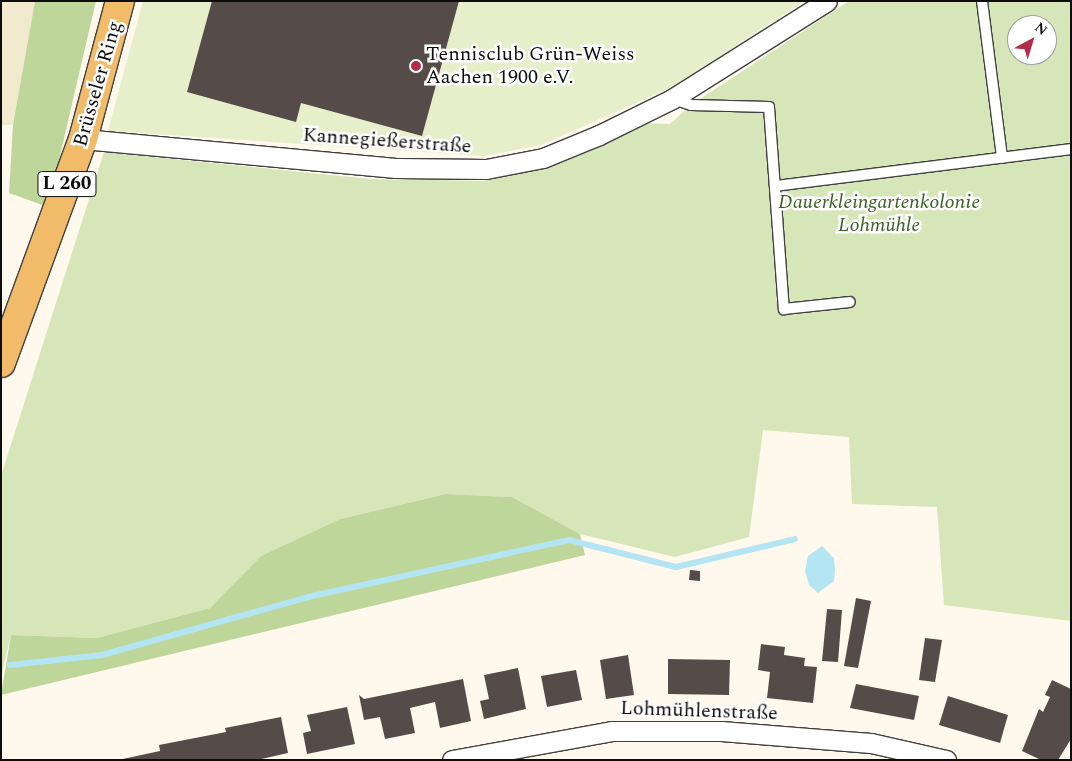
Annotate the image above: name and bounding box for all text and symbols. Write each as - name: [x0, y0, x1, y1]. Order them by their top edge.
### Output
- north arrow: [1007, 15, 1057, 65]
- text: N: [1030, 17, 1052, 40]
- street label: Brüsseler Ring: [69, 18, 127, 150]
- place label: Tennisclub Grün-Weiss Aachen 1900 e.V.: [426, 42, 635, 89]
- marker: Tennisclub Grün-Weiss Aachen 1900 e.V.: [410, 60, 422, 72]
- street label: Kannegießerstraße: [302, 123, 472, 159]
- road number: L 260: [37, 168, 97, 200]
- park label: Dauerkleingartenkolonie Lohmühle: [778, 190, 980, 237]
- street label: Lohmühlenstraße: [620, 696, 778, 726]

